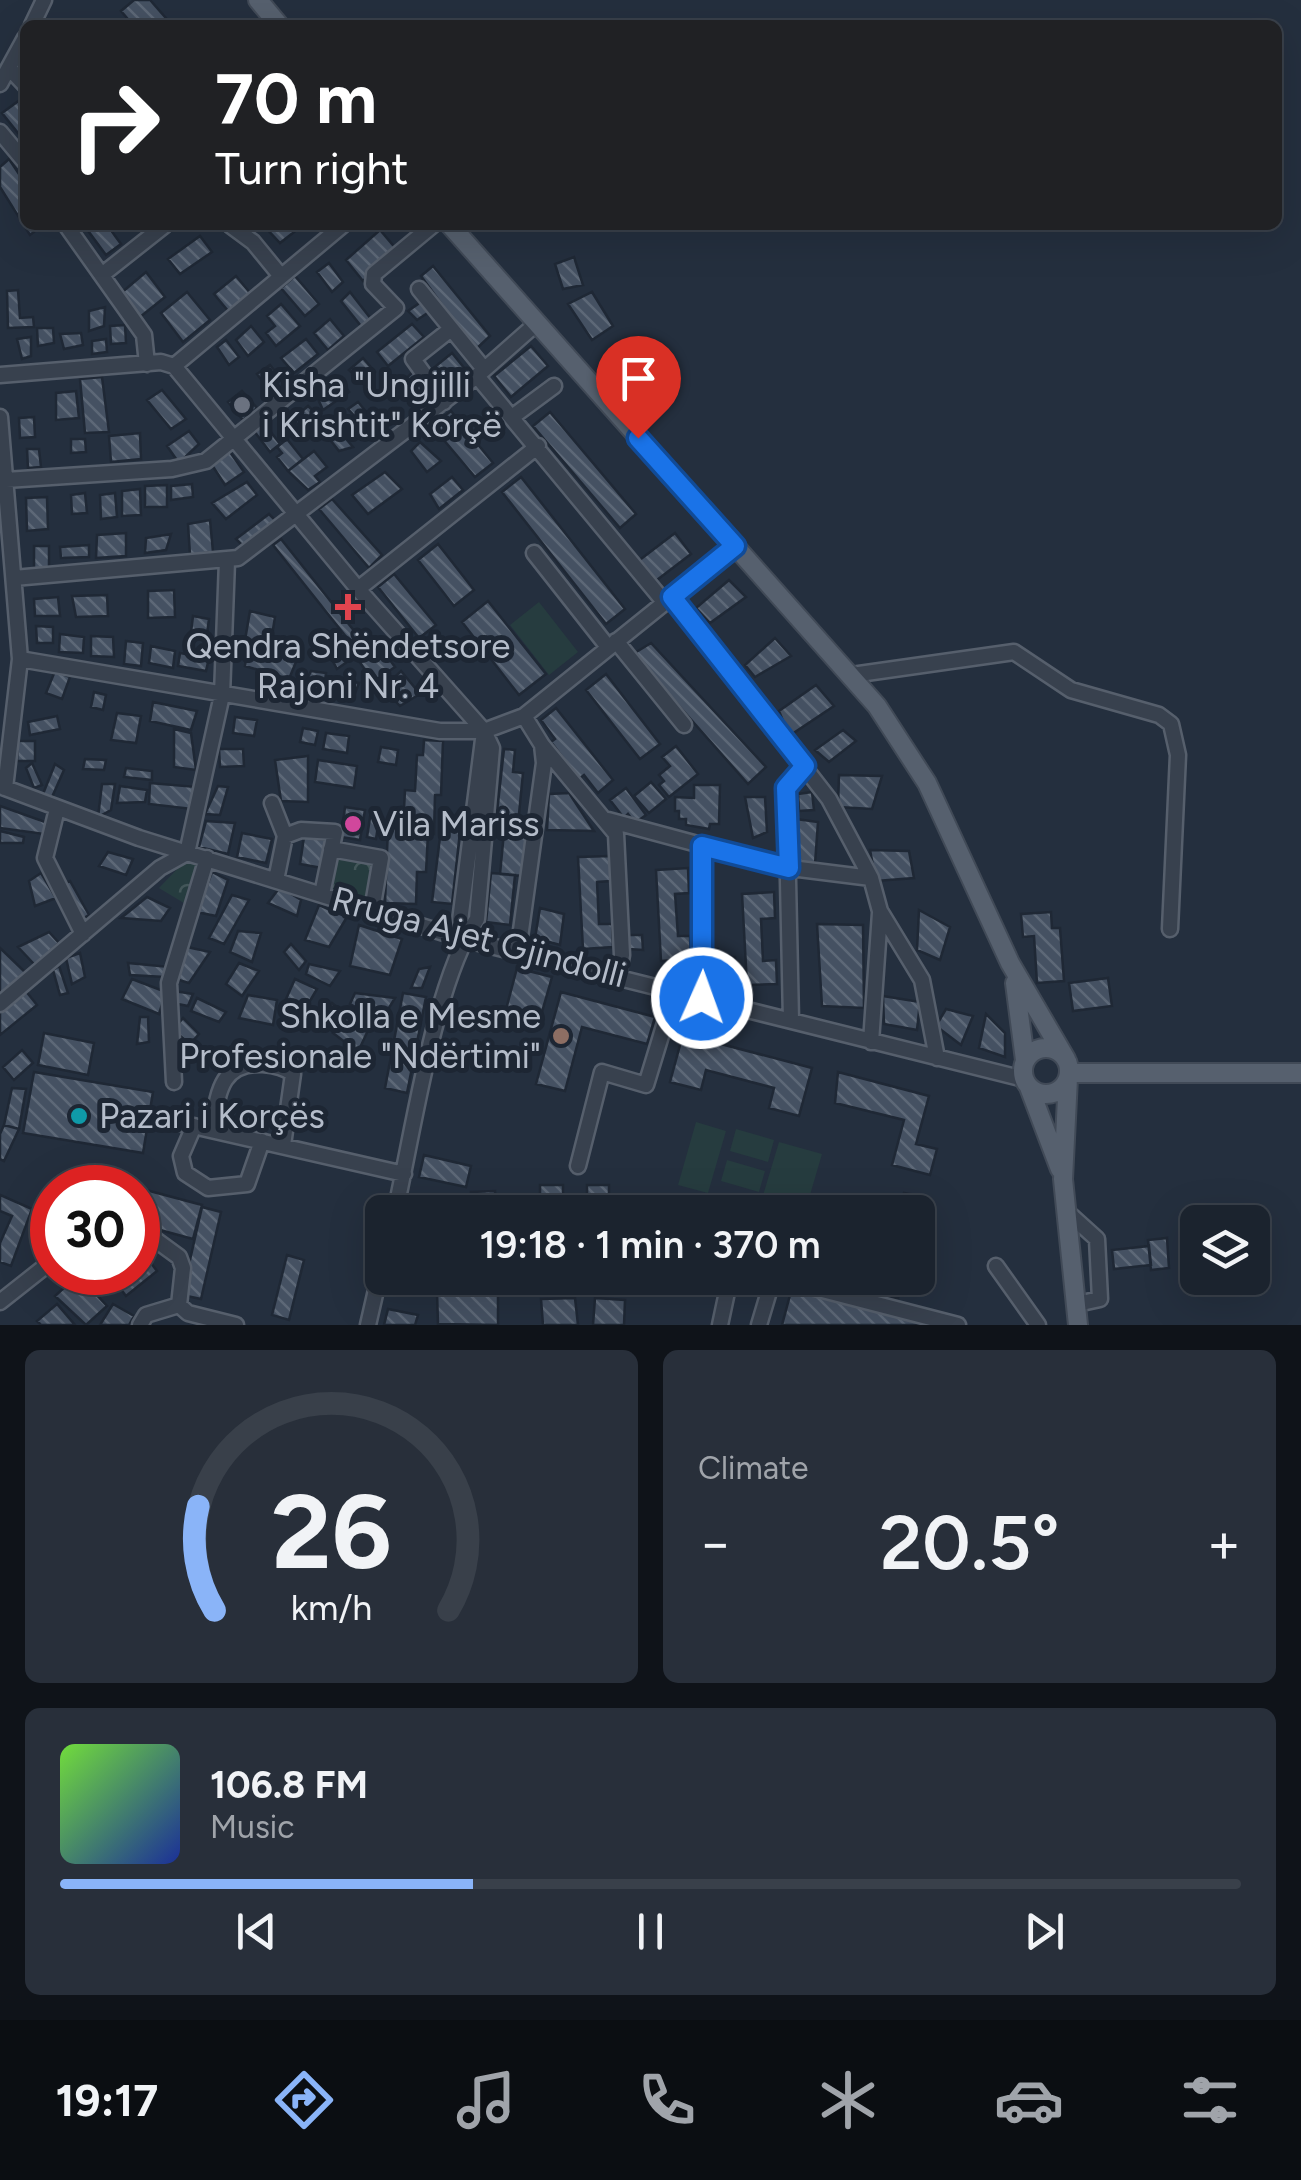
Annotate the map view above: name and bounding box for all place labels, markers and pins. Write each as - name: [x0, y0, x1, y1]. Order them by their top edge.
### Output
- pin: [596, 336, 681, 439]
- place label: Kisha "Ungjilli i Krishtit" Korçë: [262, 364, 502, 446]
- marker: Kisha "Ungjilli i Krishtit" Korçë: [231, 394, 253, 416]
- marker: Qendra Shëndetsore Rajoni Nr. 4: [335, 594, 361, 620]
- place label: Qendra Shëndetsore Rajoni Nr. 4: [186, 625, 510, 707]
- place label: Vila Mariss: [373, 803, 540, 845]
- marker: Vila Mariss: [342, 813, 364, 835]
- place label: Shkolla e Mesme Profesionale "Ndërtimi": [179, 995, 541, 1077]
- marker: Shkolla e Mesme Profesionale "Ndërtimi": [550, 1025, 572, 1047]
- place label: Pazari i Korçës: [99, 1095, 325, 1137]
- marker: Pazari i Korçës: [68, 1105, 90, 1127]

